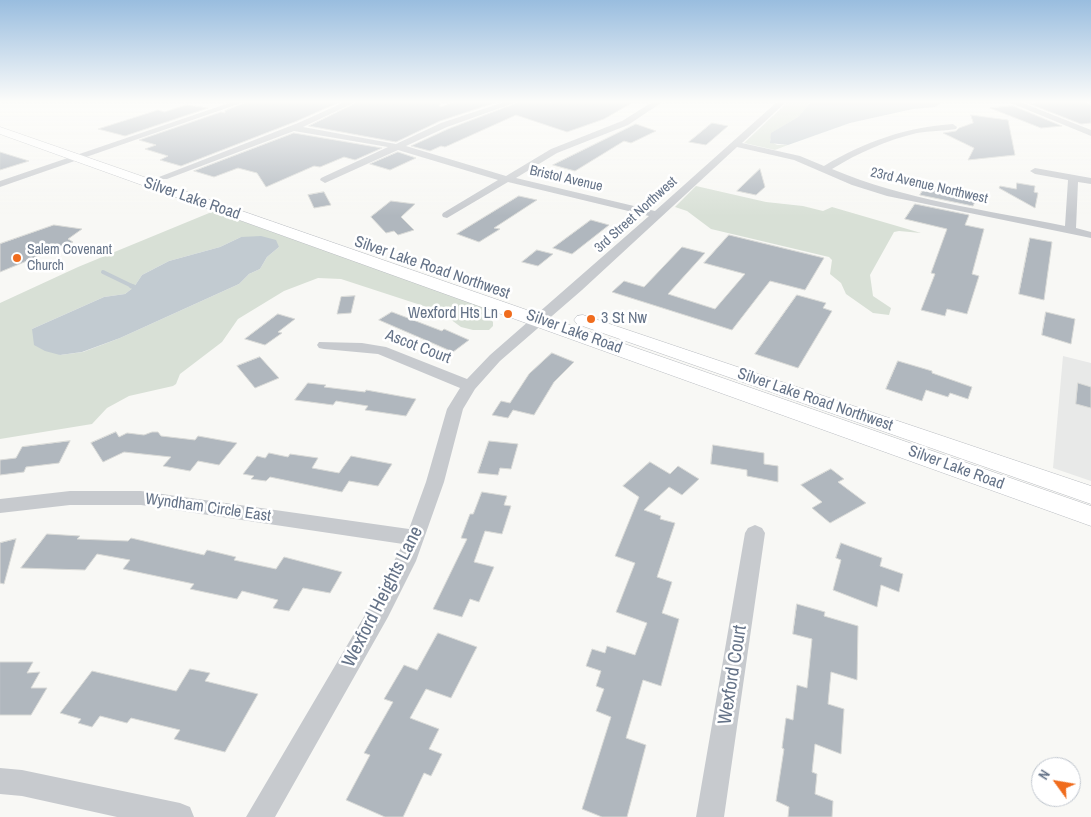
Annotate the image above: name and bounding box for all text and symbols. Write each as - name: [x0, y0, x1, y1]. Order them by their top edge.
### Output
- street label: Bristol Avenue: [528, 162, 604, 196]
- street label: 23rd Avenue Northwest: [869, 164, 989, 208]
- street label: Silver Lake Road: [141, 174, 243, 224]
- street label: 3rd Street Northwest: [591, 174, 681, 256]
- street label: Silver Lake Road Northwest: [352, 232, 512, 304]
- place label: Salem Covenant Church: [27, 242, 112, 274]
- marker: Salem Covenant Church: [11, 252, 23, 264]
- place label: Wexford Hts Ln: [408, 304, 498, 324]
- street label: Silver Lake Road: [523, 306, 625, 358]
- marker: Wexford Hts Ln: [502, 308, 514, 320]
- place label: 3 St Nw: [601, 309, 647, 329]
- marker: 3 St Nw: [585, 313, 597, 325]
- street label: Ascot Court: [383, 326, 453, 368]
- street label: Silver Lake Road Northwest: [735, 364, 895, 436]
- street label: Silver Lake Road: [905, 442, 1007, 494]
- street label: Wyndham Circle East: [144, 490, 272, 526]
- street label: Wexford Heights Lane: [338, 523, 428, 671]
- street label: Wexford Court: [714, 624, 752, 726]
- north arrow: [1031, 757, 1081, 807]
- text: N: [1034, 766, 1054, 783]

